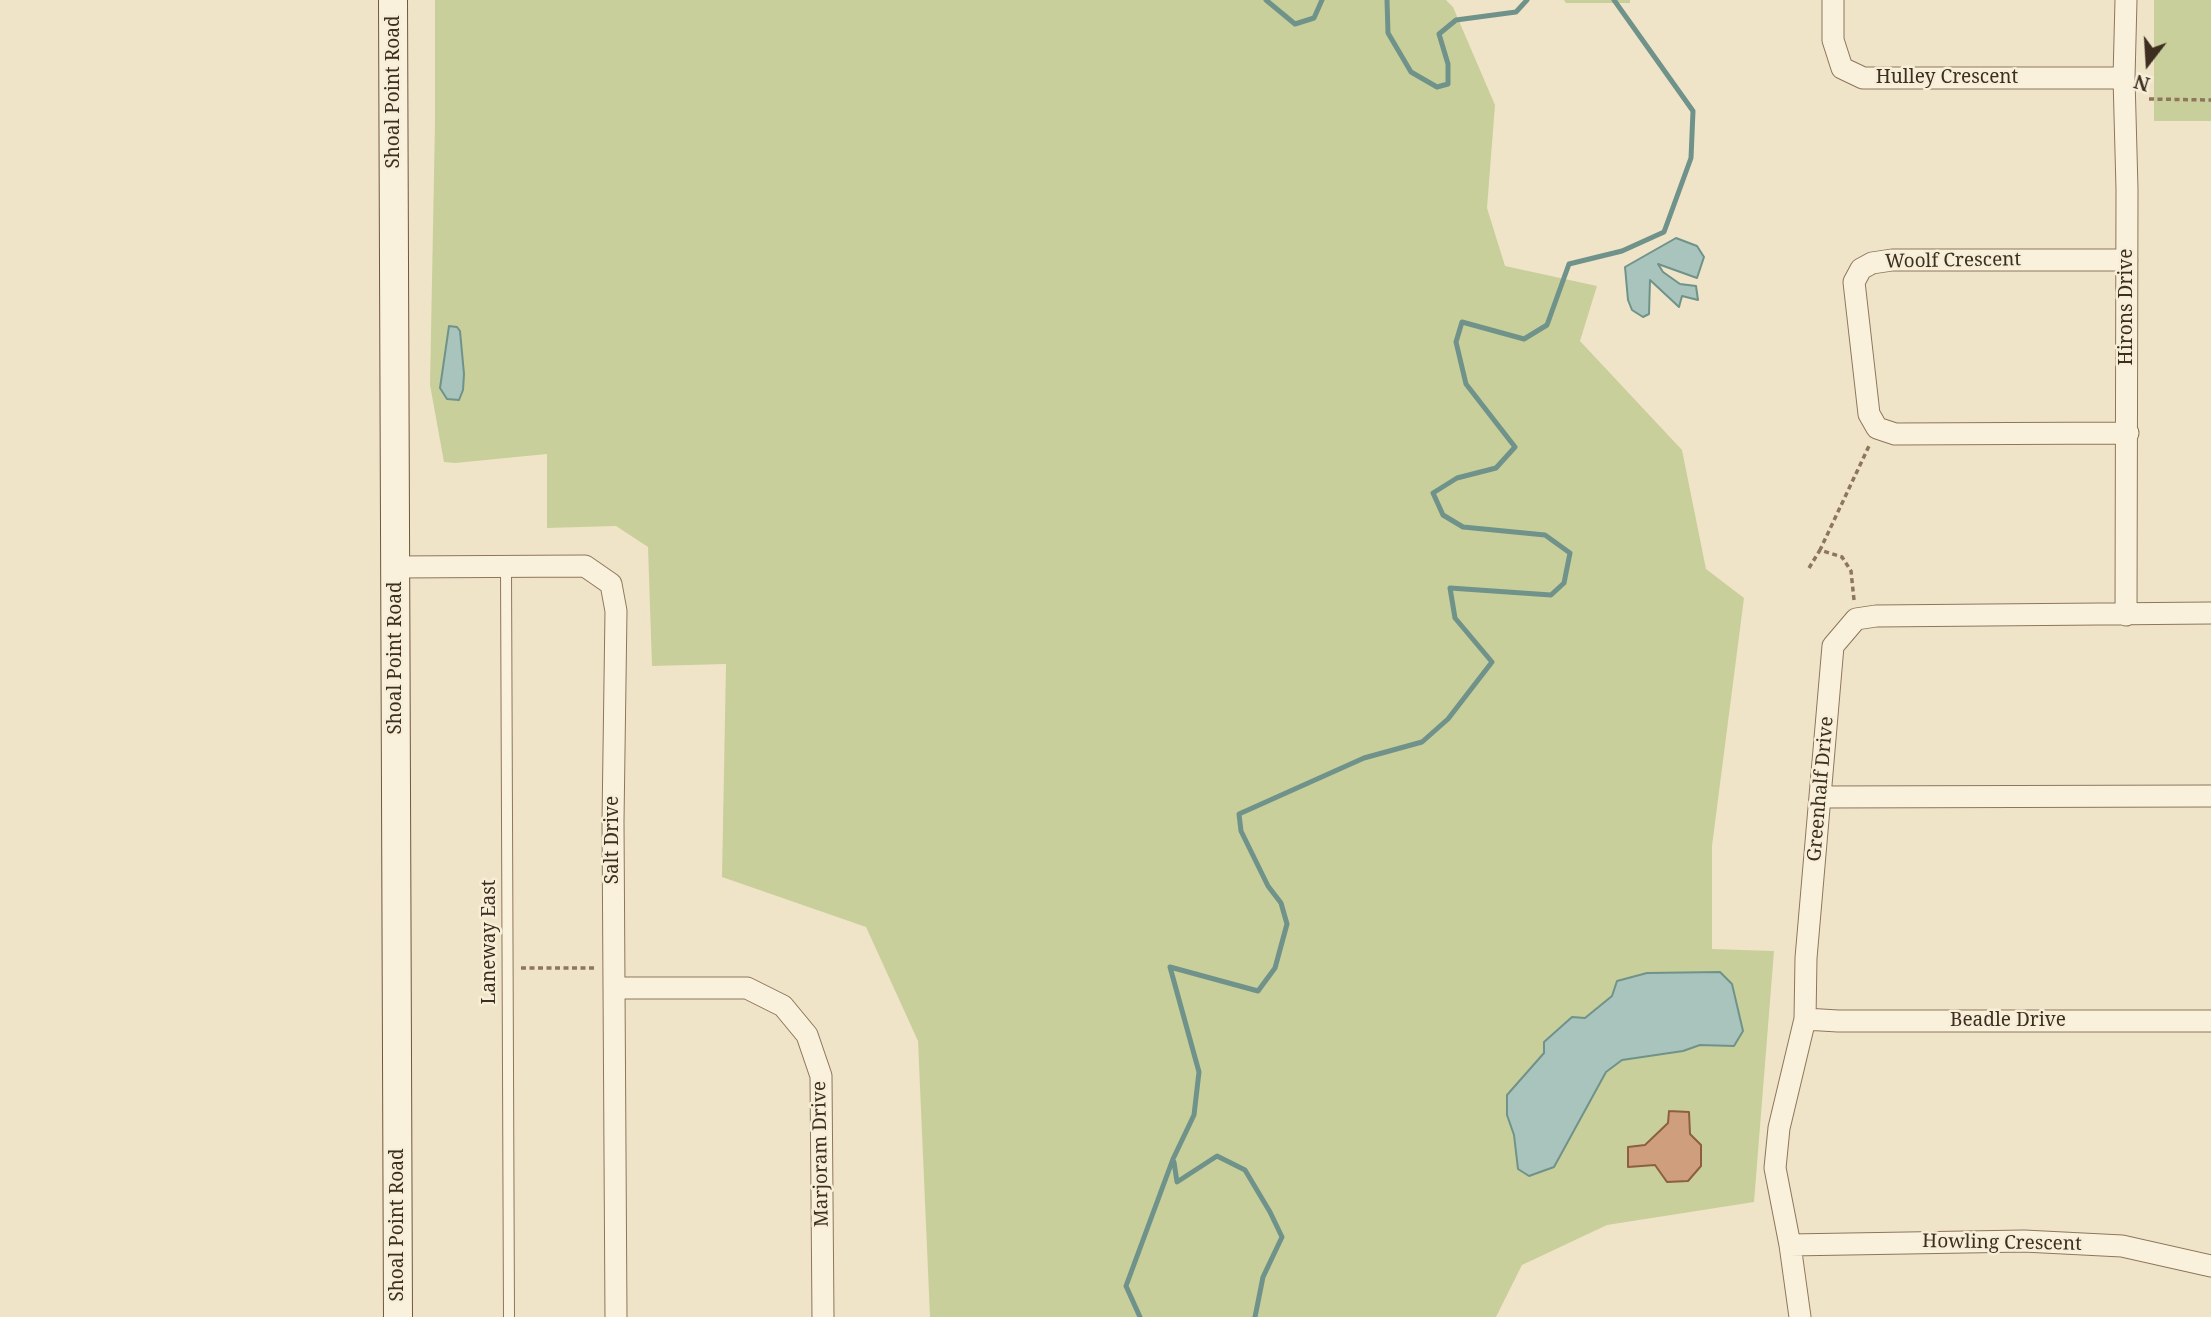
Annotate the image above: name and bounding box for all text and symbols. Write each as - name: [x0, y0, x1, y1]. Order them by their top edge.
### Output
- street label: Shoal Point Road: [383, 15, 405, 169]
- north arrow: [2113, 28, 2183, 98]
- street label: Hulley Crescent: [1876, 67, 2018, 89]
- text: N: [2131, 68, 2153, 98]
- street label: Woolf Crescent: [1885, 248, 2021, 274]
- street label: Hirons Drive: [2116, 249, 2138, 365]
- street label: Shoal Point Road: [385, 581, 407, 735]
- street label: Greenhalf Drive: [1803, 715, 1839, 863]
- street label: Salt Drive: [602, 796, 624, 884]
- street label: Laneway East: [479, 879, 501, 1005]
- street label: Beadle Drive: [1950, 1010, 2066, 1032]
- street label: Marjoram Drive: [808, 1081, 834, 1227]
- street label: Shoal Point Road: [387, 1148, 409, 1302]
- street label: Howling Crescent: [1922, 1230, 2082, 1256]

